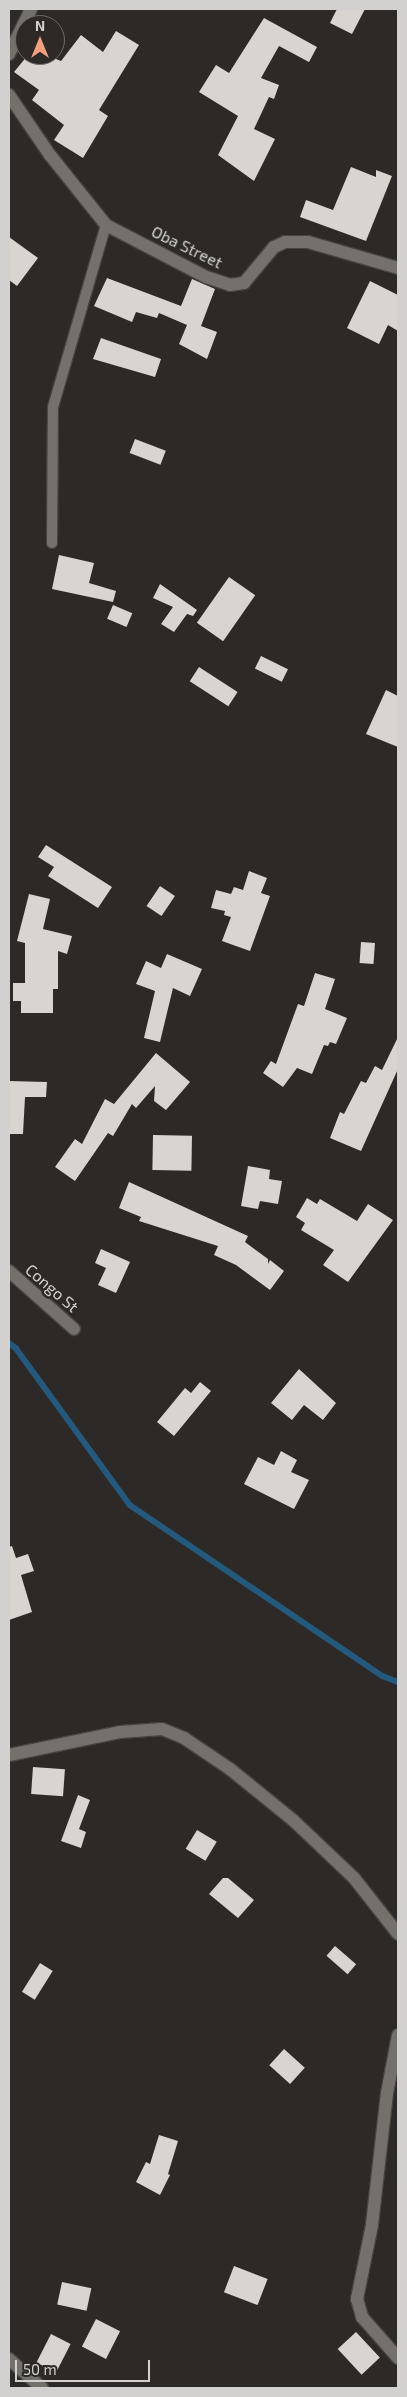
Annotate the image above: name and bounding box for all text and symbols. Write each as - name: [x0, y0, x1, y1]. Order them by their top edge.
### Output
- north arrow: [15, 15, 65, 65]
- text: N: [35, 17, 45, 34]
- street label: Oba Street: [148, 222, 226, 272]
- street label: Congo St: [22, 1260, 82, 1316]
- scale bar: [18, 2350, 152, 2382]
- text: 50 m: [23, 2360, 57, 2378]

